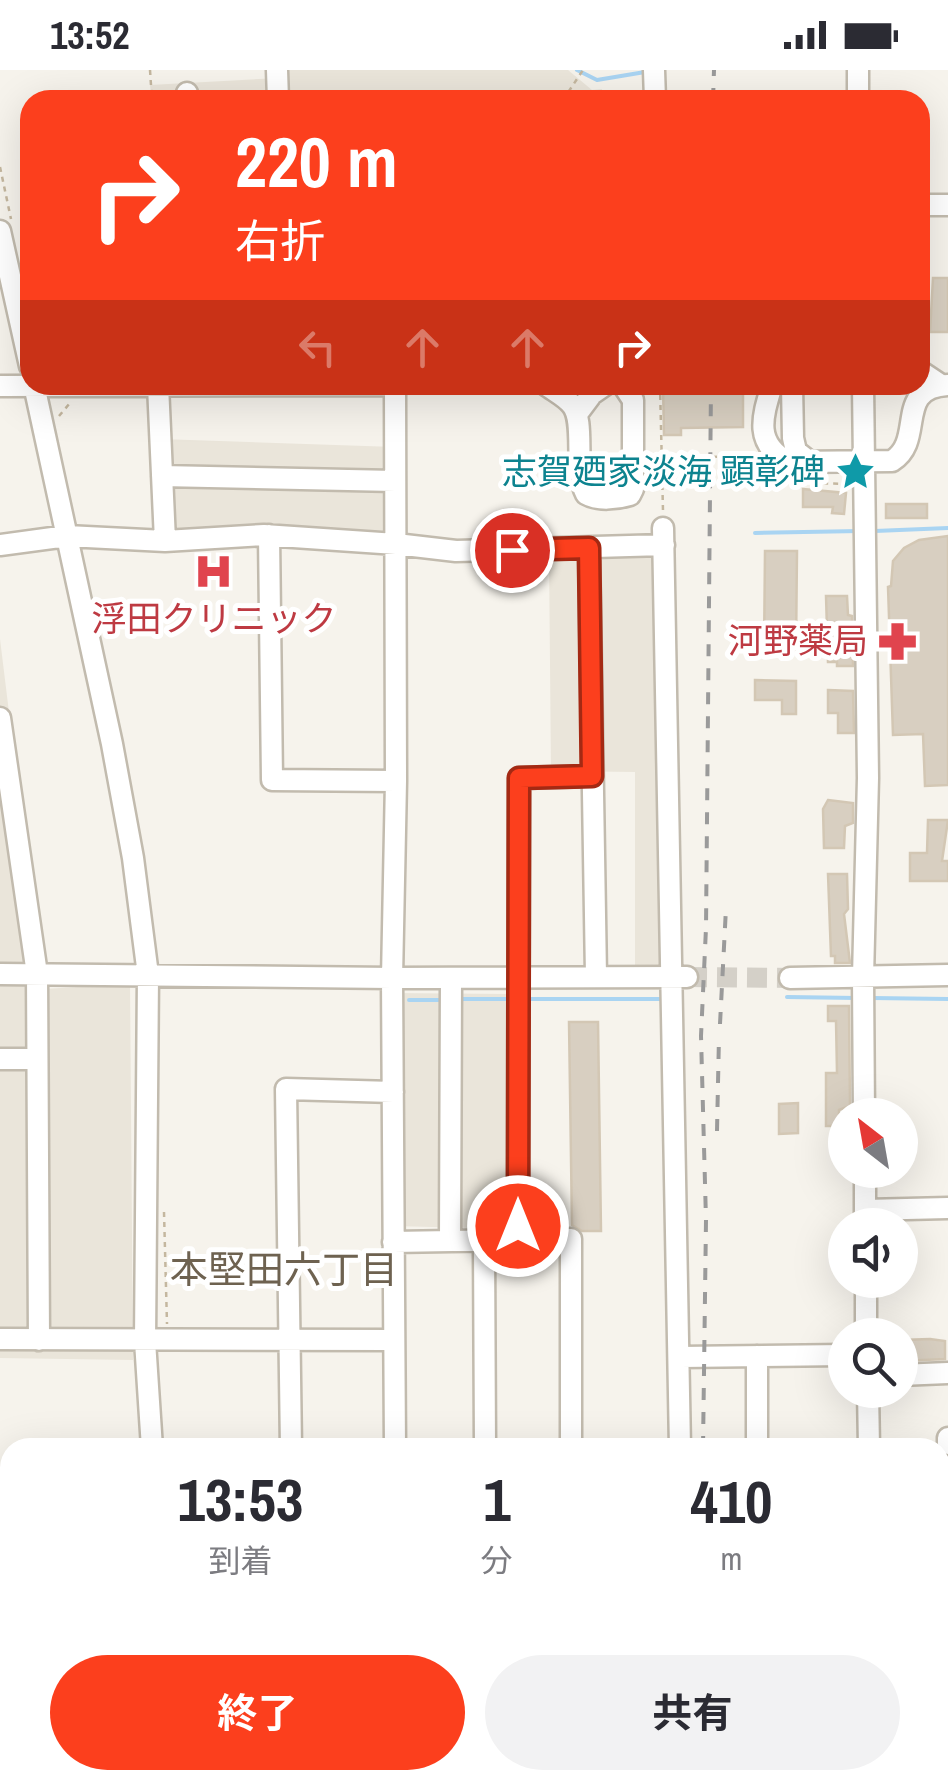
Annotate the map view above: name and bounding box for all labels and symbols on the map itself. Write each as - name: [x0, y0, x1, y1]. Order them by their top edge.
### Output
- place label: 志賀廼家淡海 顕彰碑: [502, 448, 825, 495]
- place icon: 志賀廼家淡海 顕彰碑: [834, 451, 876, 493]
- pin: [470, 508, 555, 593]
- hospital icon: 浮田クリニック: [193, 551, 235, 593]
- place label: 浮田クリニック: [91, 595, 337, 642]
- place label: 河野薬局: [728, 617, 868, 664]
- pharmacy icon: 河野薬局: [877, 620, 919, 662]
- north arrow: [828, 1098, 918, 1188]
- position arrow: [466, 1174, 570, 1278]
- district label: 本堅田六丁目: [170, 1244, 398, 1295]

